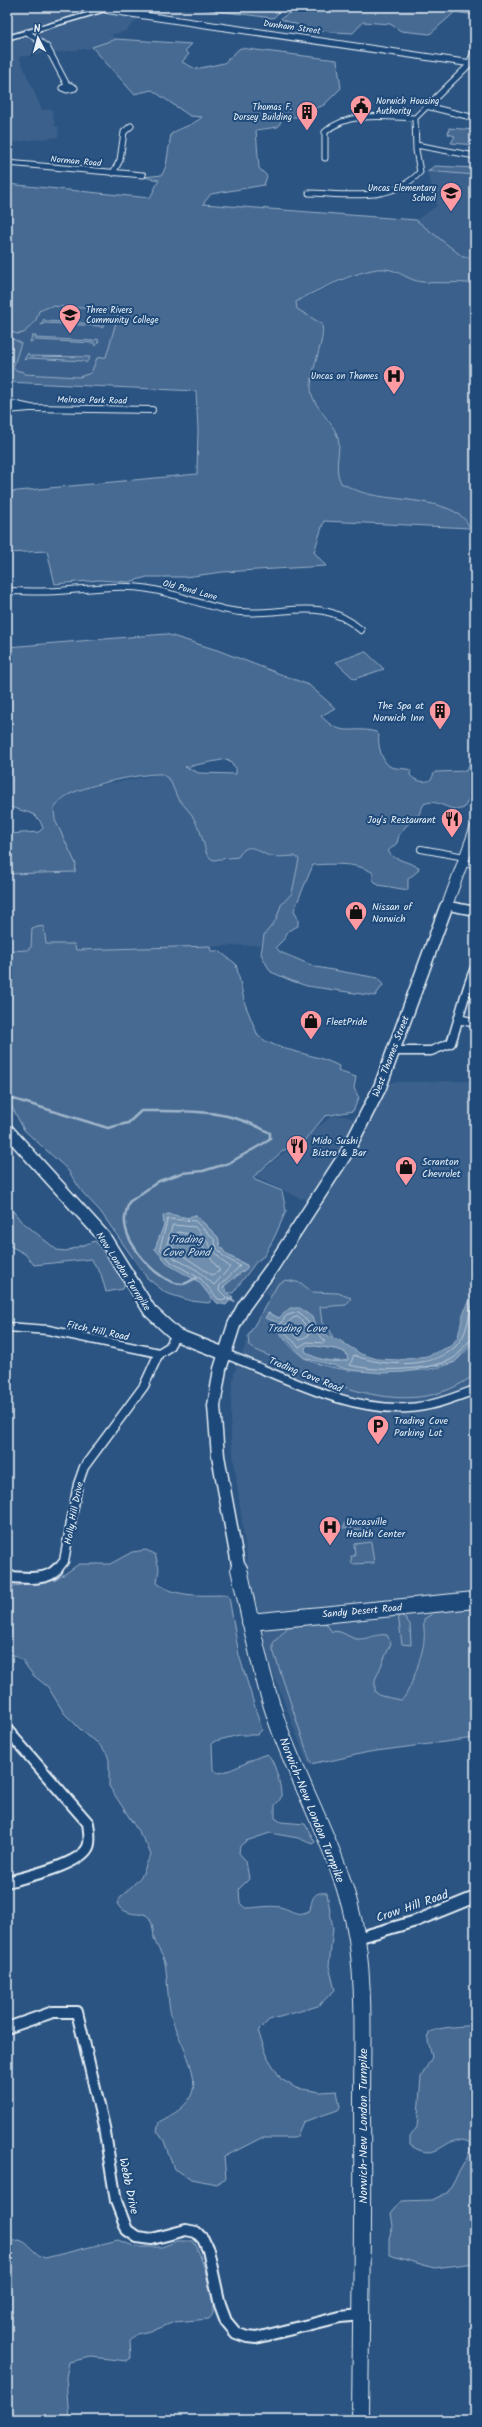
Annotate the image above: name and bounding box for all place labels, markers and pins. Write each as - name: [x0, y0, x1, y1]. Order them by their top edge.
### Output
- public building icon: Norwich Housing Authority: [348, 93, 374, 126]
- place label: Norwich Housing Authority: [376, 94, 439, 119]
- building icon: Thomas F. Dorsey Building: [294, 99, 320, 132]
- place label: Thomas F. Dorsey Building: [233, 100, 292, 125]
- school or university icon: Uncas Elementary School: [438, 180, 464, 213]
- place label: Uncas Elementary School: [368, 181, 437, 206]
- school or university icon: Three Rivers Community College: [57, 302, 83, 335]
- place label: Three Rivers Community College: [86, 303, 159, 328]
- hospital icon: Uncas on Thames: [381, 363, 407, 396]
- place label: Uncas on Thames: [311, 369, 378, 384]
- place label: The Spa at Norwich Inn: [373, 698, 424, 726]
- building icon: The Spa at Norwich Inn: [427, 698, 453, 731]
- restaurant icon: Joy's Restaurant: [439, 806, 465, 839]
- place label: Joy's Restaurant: [367, 812, 436, 828]
- shop icon: Nissan of Norwich: [343, 899, 369, 932]
- place label: Nissan of Norwich: [372, 899, 413, 927]
- shop icon: FleetPride: [298, 1008, 324, 1041]
- place label: FleetPride: [326, 1014, 368, 1030]
- restaurant icon: Mido Sushi Bistro & Bar: [284, 1133, 310, 1166]
- place label: Mido Sushi Bistro & Bar: [312, 1133, 367, 1161]
- shop icon: Scranton Chevrolet: [393, 1154, 419, 1187]
- place label: Scranton Chevrolet: [422, 1154, 461, 1182]
- parking icon: Trading Cove Parking Lot: [365, 1413, 391, 1446]
- place label: Trading Cove Parking Lot: [394, 1413, 449, 1441]
- hospital icon: Uncasville Health Center: [317, 1514, 343, 1547]
- place label: Uncasville Health Center: [346, 1514, 406, 1542]

